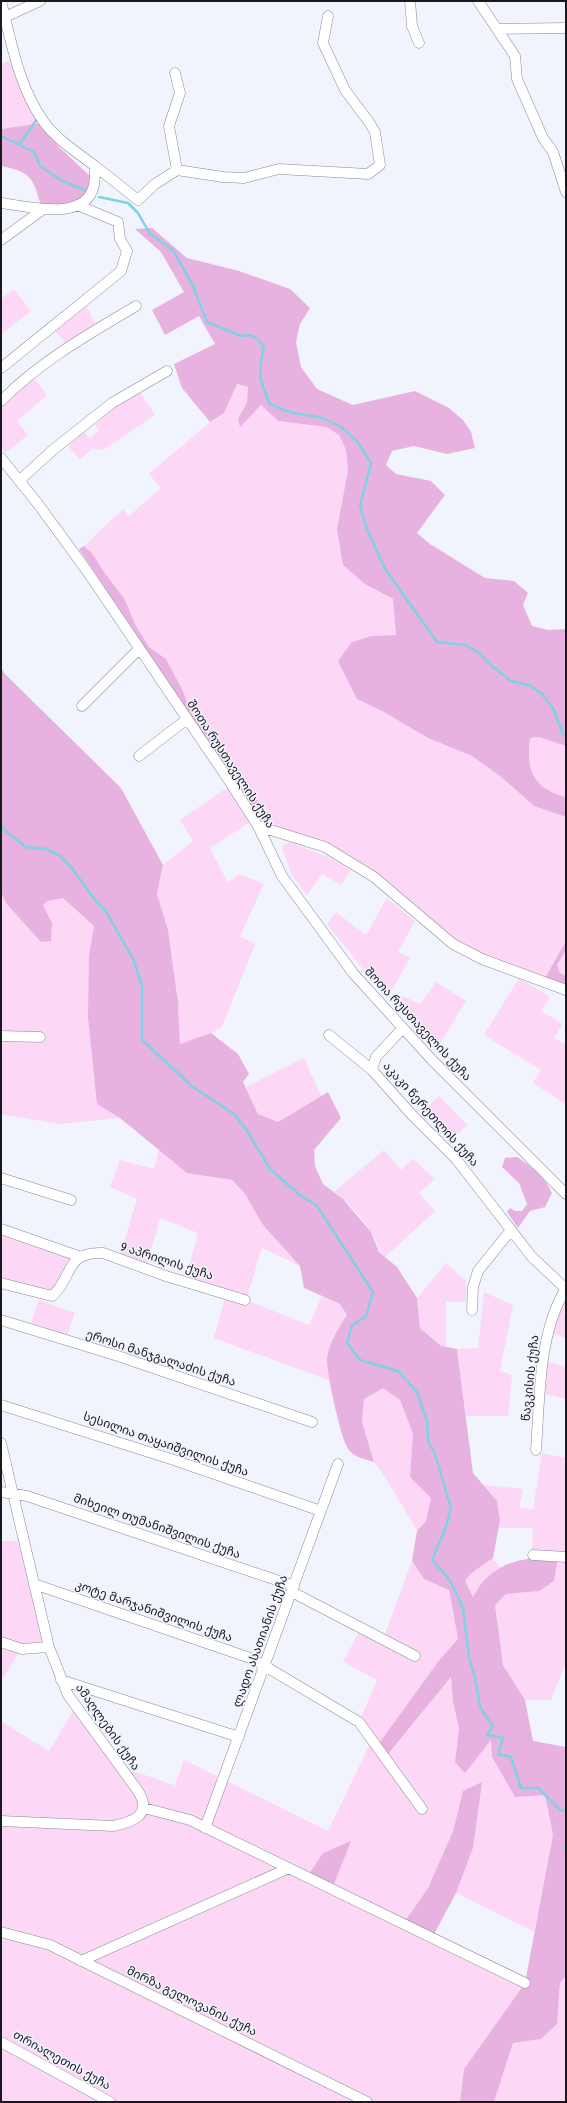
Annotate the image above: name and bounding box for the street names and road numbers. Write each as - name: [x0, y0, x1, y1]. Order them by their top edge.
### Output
- street label: შოთა რუსთაველის ქუჩა: [183, 697, 278, 831]
- street label: შოთა რუსთაველის ქუჩა: [361, 964, 474, 1084]
- street label: აკაკი წერეთლის ქუჩა: [380, 1059, 482, 1170]
- street label: 9 აპრილის ქუჩა: [119, 1239, 215, 1284]
- street label: ეროსი მანჯგალაძის ქუჩა: [84, 1327, 238, 1390]
- street label: წავკისის ქუჩა: [519, 1334, 541, 1422]
- street label: სესილია თაყაიშვილის ქუჩა: [81, 1409, 251, 1480]
- street label: მიხეილ თუმანიშვილის ქუჩა: [71, 1491, 242, 1562]
- street label: ლადო ასათიანის ქუჩა: [230, 1573, 291, 1709]
- street label: კოტე მარჯანიშვილის ქუჩა: [73, 1577, 234, 1645]
- street label: ამაღლების ქუჩა: [72, 1681, 143, 1774]
- street label: მირზა გელოვანის ქუჩა: [124, 1963, 259, 2040]
- street label: თრიალეთის ქუჩა: [10, 2027, 113, 2093]

